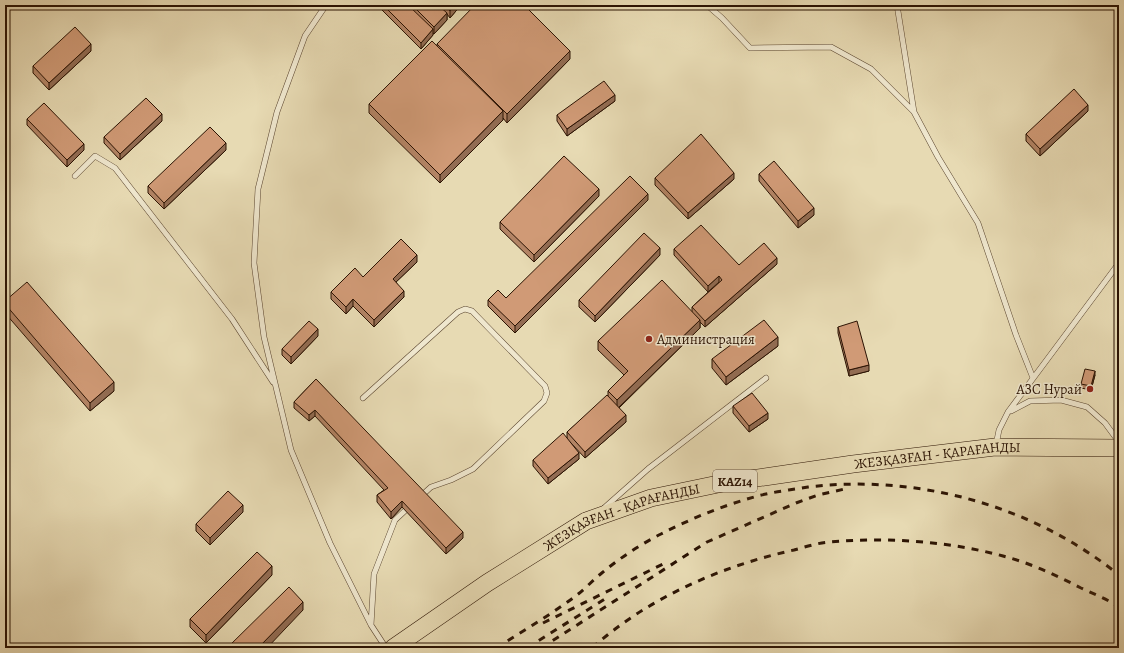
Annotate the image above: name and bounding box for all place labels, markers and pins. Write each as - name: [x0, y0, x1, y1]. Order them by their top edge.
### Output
- place label: Администрация: [656, 330, 755, 349]
- marker: Администрация: [644, 334, 654, 344]
- place label: АЗС Нурай: [1015, 380, 1082, 399]
- marker: АЗС Нурай: [1085, 384, 1095, 394]

